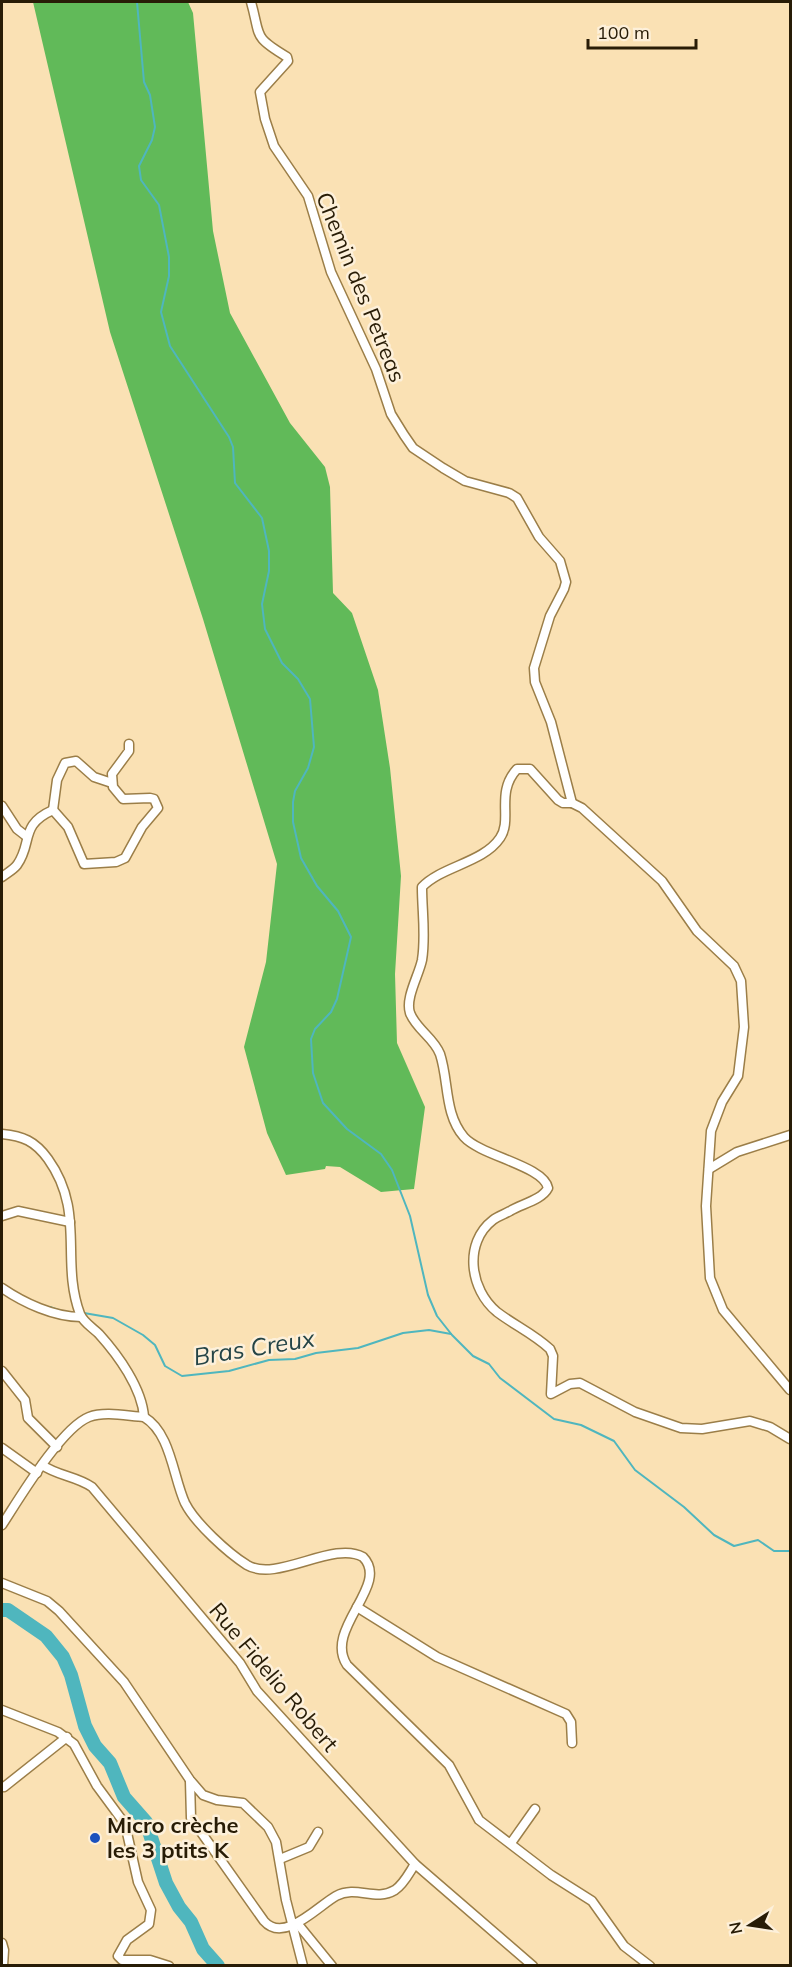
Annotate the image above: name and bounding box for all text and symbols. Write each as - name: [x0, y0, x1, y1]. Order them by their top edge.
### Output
- scale bar: [588, 12, 696, 50]
- text: 100 m: [597, 21, 650, 44]
- street label: Chemin des Petreas: [310, 188, 412, 386]
- water label: Bras Creux: [191, 1322, 318, 1371]
- street label: Rue Fidelio Robert: [203, 1597, 345, 1758]
- place label: Micro crèche les 3 ptits K: [107, 1811, 239, 1864]
- marker: Micro crèche les 3 ptits K: [88, 1831, 102, 1845]
- north arrow: [720, 1895, 780, 1955]
- text: N: [724, 1920, 746, 1936]

